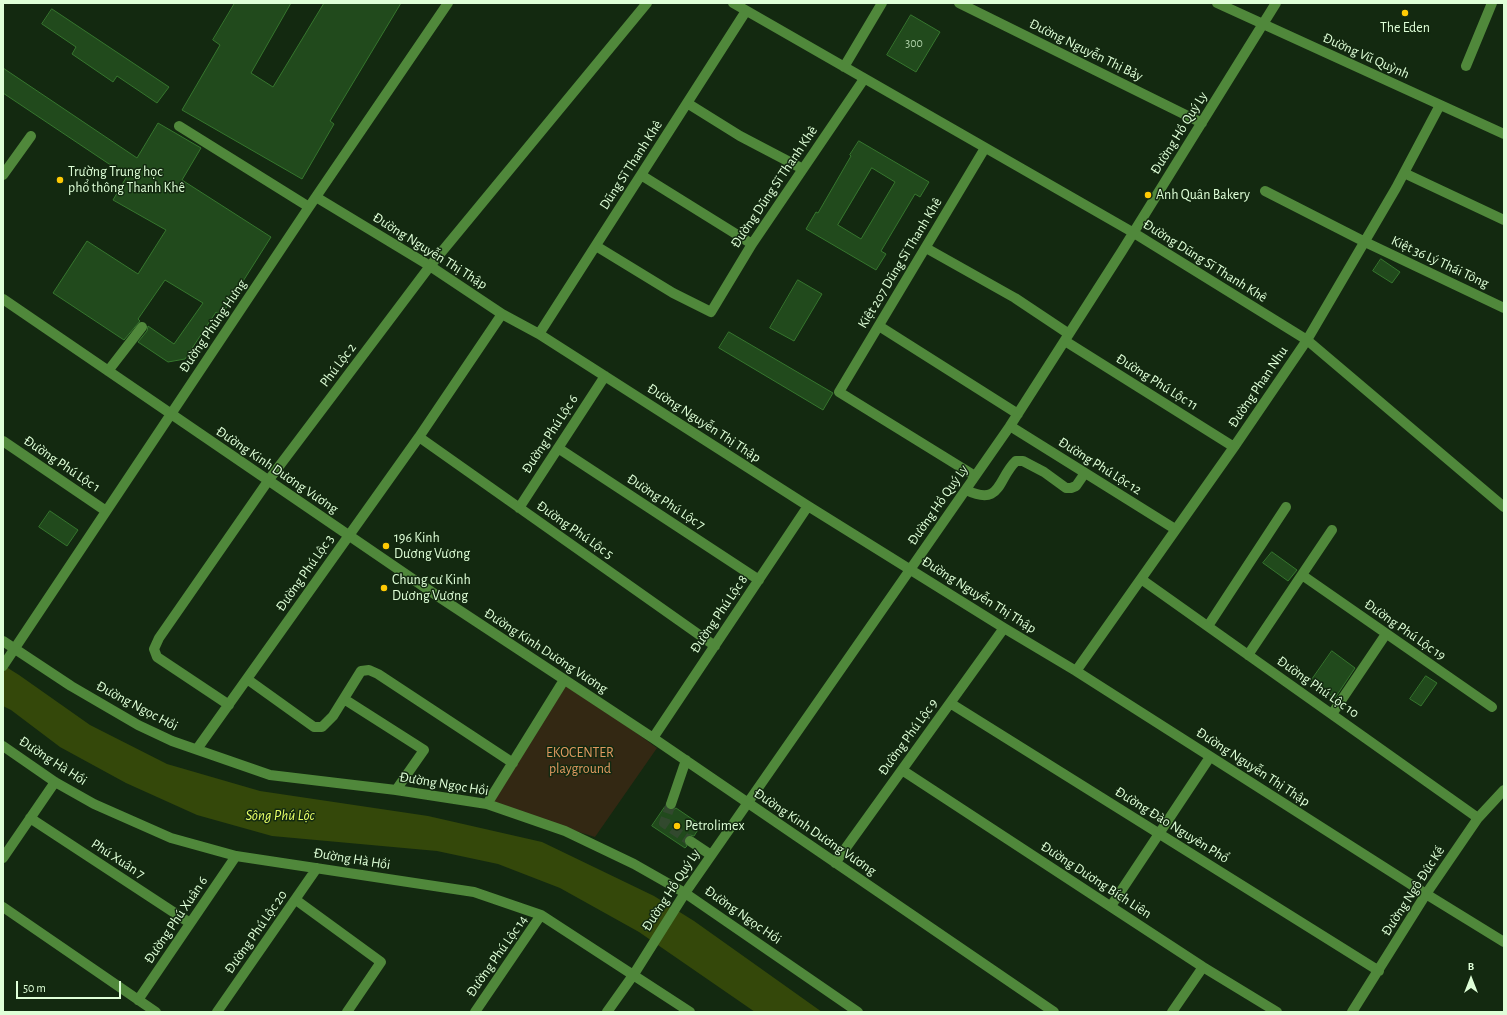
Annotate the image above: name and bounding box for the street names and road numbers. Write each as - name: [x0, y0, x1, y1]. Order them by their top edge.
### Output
- street label: Đường Nguyễn Thị Bảy: [1026, 15, 1146, 85]
- street label: Đường Vũ Quỳnh: [1320, 29, 1412, 83]
- street label: Đường Hồ Quý Ly: [1147, 89, 1211, 177]
- street label: Dũng Sĩ Thanh Khê: [596, 117, 666, 213]
- street label: Đường Dũng Sĩ Thanh Khê: [727, 123, 821, 251]
- street label: Kiệt 207 Dũng Sĩ Thanh Khê: [854, 195, 946, 331]
- street label: Đường Nguyễn Thị Thập: [370, 209, 490, 293]
- street label: Đường Dũng Sĩ Thanh Khê: [1140, 216, 1270, 306]
- street label: Kiệt 36 Lý Thái Tông: [1389, 232, 1491, 292]
- street label: Đường Phùng Hưng: [176, 276, 250, 376]
- street label: Phú Lộc 2: [316, 340, 360, 390]
- street label: Đường Phan Nhu: [1225, 343, 1291, 431]
- street label: Đường Phú Lộc 11: [1113, 350, 1201, 414]
- street label: Đường Nguyễn Thị Thập: [644, 380, 764, 466]
- street label: Đường Phú Lộc 6: [518, 391, 582, 477]
- street label: Đường Kinh Dương Vương: [213, 423, 341, 517]
- street label: Đường Phú Lộc 1: [20, 432, 104, 496]
- street label: Đường Phú Lộc 12: [1055, 434, 1145, 498]
- street label: Đường Hồ Quý Ly: [904, 462, 972, 548]
- street label: Đường Phú Lộc 7: [624, 470, 708, 534]
- street label: Đường Phú Lộc 5: [533, 497, 617, 563]
- street label: Đường Phú Lộc 3: [272, 531, 338, 615]
- street label: Đường Nguyễn Thị Thập: [919, 553, 1039, 637]
- street label: Đường Phú Lộc 8: [687, 572, 751, 656]
- street label: Đường Phú Lộc 19: [1361, 596, 1449, 664]
- street label: Đường Kinh Dương Vương: [481, 605, 611, 697]
- street label: Đường Phú Lộc 10: [1274, 652, 1362, 722]
- street label: Đường Ngọc Hồi: [93, 677, 181, 735]
- street label: Đường Phú Lộc 9: [874, 695, 942, 779]
- street label: Đường Nguyễn Thị Thập: [1193, 724, 1313, 810]
- street label: Đường Hà Hồi: [16, 733, 90, 789]
- street label: Đường Ngọc Hồi: [398, 769, 490, 799]
- street label: Đường Đào Nguyên Phổ: [1112, 783, 1232, 867]
- street label: Đường Kinh Dương Vương: [751, 785, 879, 879]
- street label: Phú Xuân 7: [88, 835, 148, 883]
- street label: Đường Dương Bích Liên: [1037, 838, 1155, 922]
- street label: Đường Ngô Đức Kế: [1378, 843, 1448, 939]
- street label: Đường Hà Hồi: [312, 845, 392, 873]
- street label: Đường Hồ Quý Ly: [638, 846, 704, 934]
- street label: Đường Phú Xuân 6: [141, 873, 211, 967]
- street label: Đường Ngọc Hồi: [701, 882, 785, 948]
- street label: Đường Phú Lộc 20: [221, 887, 291, 977]
- street label: Đường Phú Lộc 14: [463, 912, 531, 1000]

